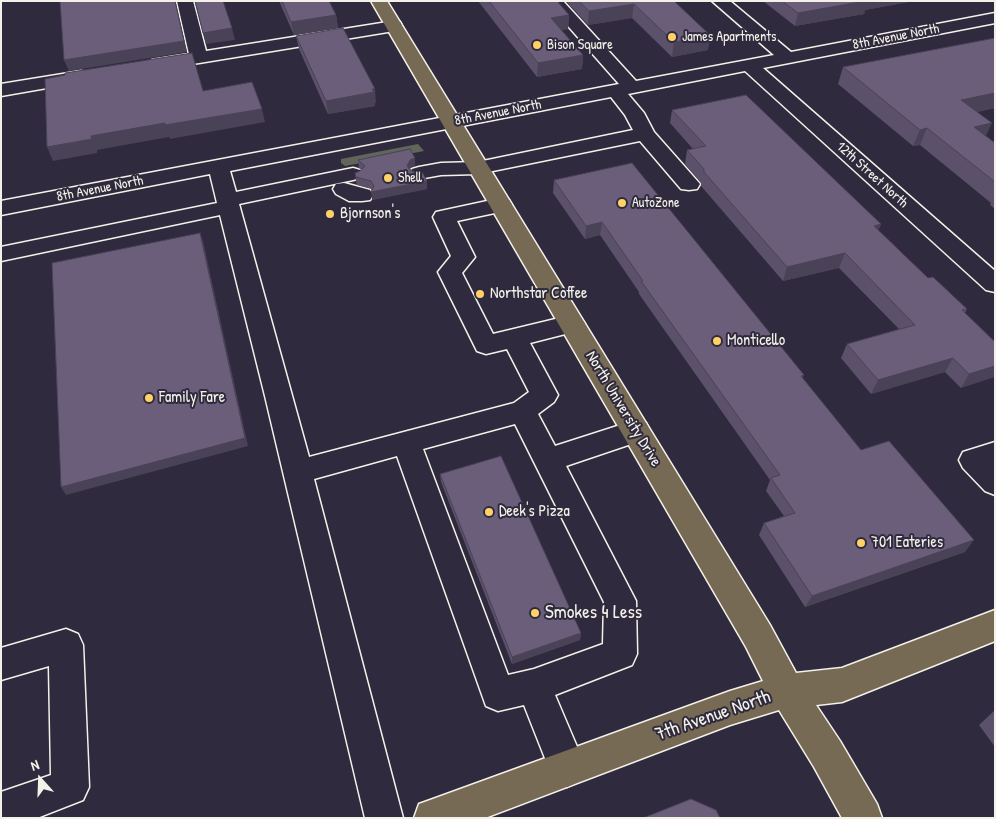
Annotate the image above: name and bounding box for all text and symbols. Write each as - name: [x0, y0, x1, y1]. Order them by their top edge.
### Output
- street label: 8th Avenue North: [851, 20, 941, 54]
- place label: James Apartments: [682, 29, 777, 45]
- marker: James Apartments: [666, 31, 678, 43]
- place label: Bison Square: [547, 37, 613, 53]
- marker: Bison Square: [531, 39, 543, 51]
- street label: 8th Avenue North: [453, 96, 543, 130]
- street label: 12th Street North: [833, 138, 911, 212]
- place label: Shell: [398, 170, 422, 186]
- street label: 8th Avenue North: [55, 172, 145, 206]
- marker: Shell: [382, 172, 394, 184]
- place label: AutoZone: [632, 195, 680, 211]
- marker: AutoZone: [616, 197, 628, 209]
- place label: Bjornson's: [340, 204, 400, 224]
- marker: Bjornson's: [324, 208, 336, 220]
- place label: Northstar Coffee: [490, 284, 587, 304]
- marker: Northstar Coffee: [474, 288, 486, 300]
- place label: Monticello: [727, 331, 785, 351]
- marker: Monticello: [711, 335, 723, 347]
- street label: North University Drive: [581, 348, 665, 470]
- place label: Family Fare: [159, 388, 225, 408]
- marker: Family Fare: [143, 392, 155, 404]
- place label: Deek's Pizza: [499, 502, 570, 522]
- marker: Deek's Pizza: [483, 506, 495, 518]
- place label: 701 Eateries: [871, 533, 943, 553]
- marker: 701 Eateries: [855, 537, 867, 549]
- place label: Smokes 4 Less: [545, 602, 642, 624]
- marker: Smokes 4 Less: [529, 607, 541, 619]
- street label: 7th Avenue North: [652, 686, 774, 746]
- north arrow: [15, 754, 65, 804]
- text: N: [28, 754, 41, 775]

